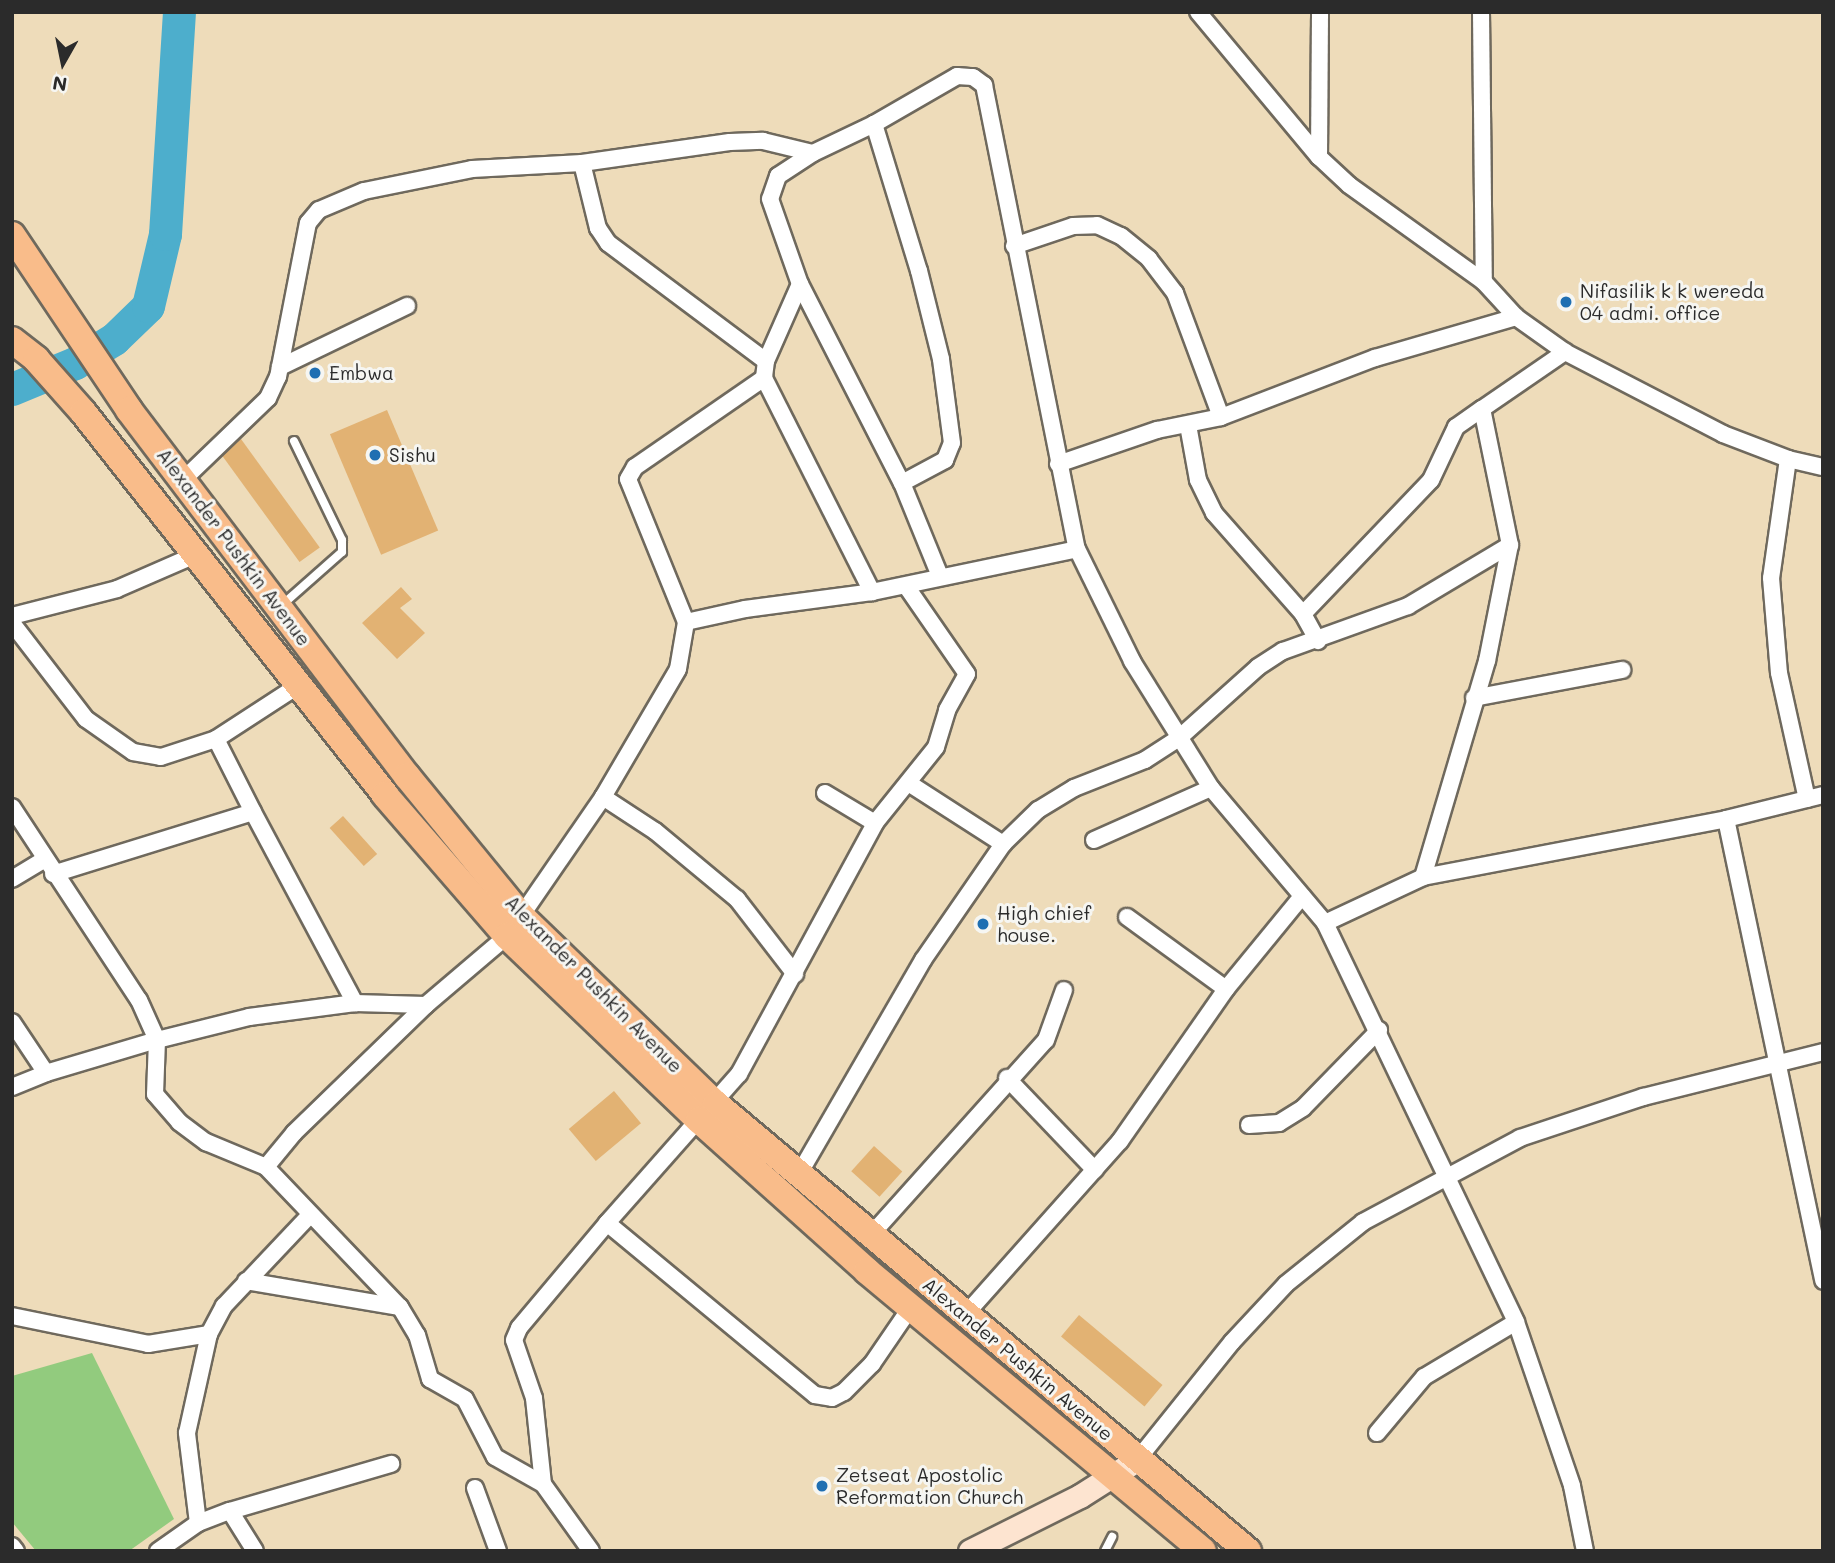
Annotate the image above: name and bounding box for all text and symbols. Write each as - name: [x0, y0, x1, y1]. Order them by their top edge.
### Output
- north arrow: [28, 28, 98, 98]
- text: N: [51, 71, 69, 98]
- place label: Nifasilik k k wereda 04 admi. office: [1580, 280, 1765, 324]
- marker: Nifasilik k k wereda 04 admi. office: [1558, 294, 1574, 310]
- place label: Embwa: [329, 362, 394, 384]
- marker: Embwa: [307, 365, 323, 381]
- street label: Alexander Pushkin Avenue: [152, 444, 316, 650]
- place label: Sishu: [389, 444, 436, 466]
- marker: Sishu: [367, 447, 383, 463]
- street label: Alexander Pushkin Avenue: [501, 891, 687, 1077]
- place label: High chief house.: [997, 902, 1091, 946]
- marker: High chief house.: [975, 916, 991, 932]
- street label: Alexander Pushkin Avenue: [918, 1273, 1118, 1445]
- place label: Zetseat Apostolic Reformation Church: [836, 1464, 1023, 1508]
- marker: Zetseat Apostolic Reformation Church: [814, 1478, 830, 1494]

